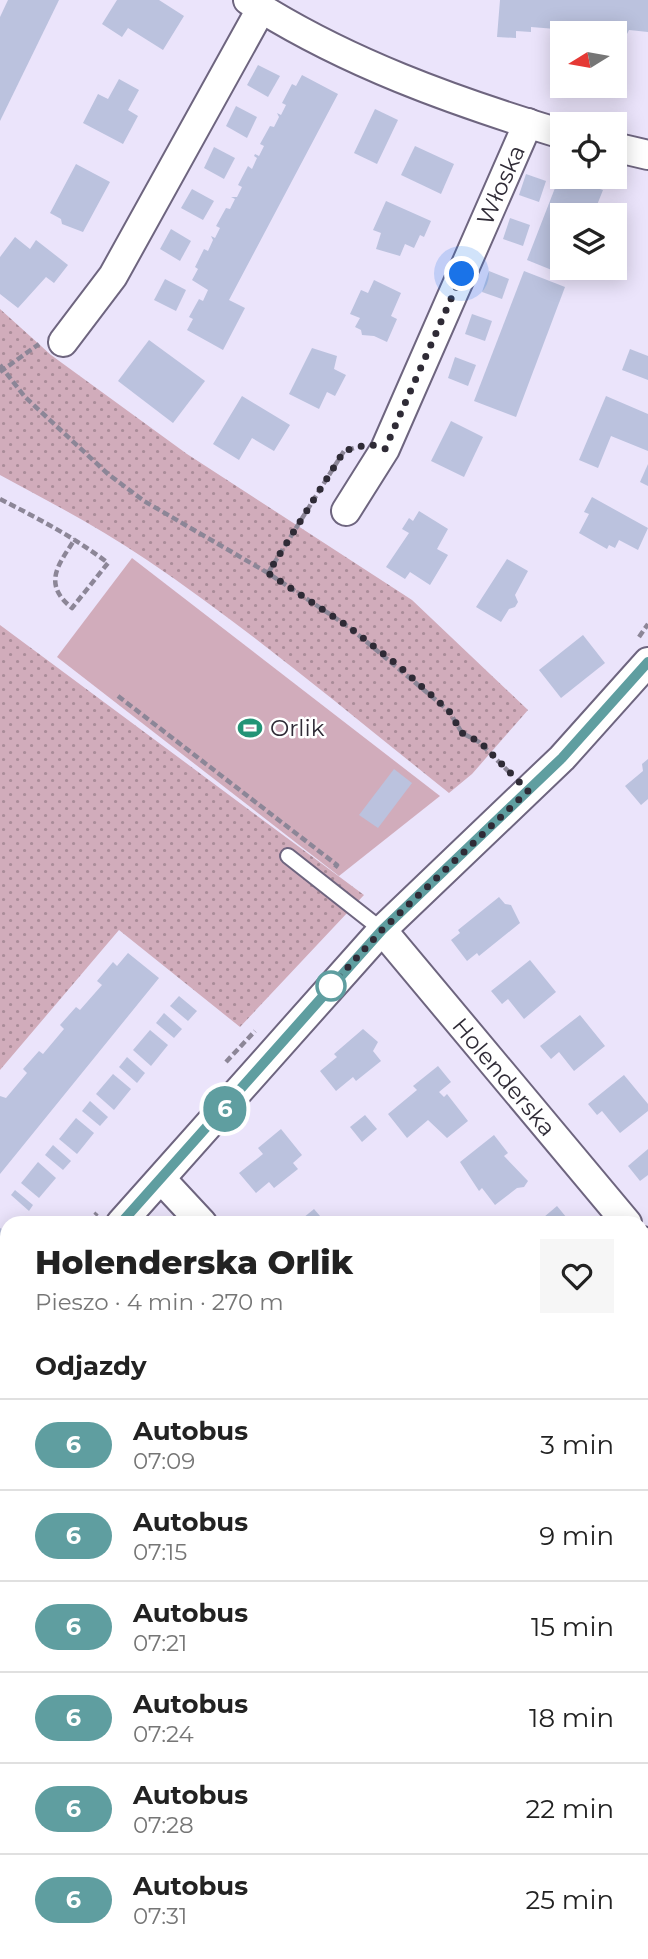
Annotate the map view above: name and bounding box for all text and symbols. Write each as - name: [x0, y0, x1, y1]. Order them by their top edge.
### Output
- north arrow: [550, 21, 626, 98]
- map controls: [550, 21, 627, 280]
- button: locate: [550, 112, 627, 189]
- street label: Włoska: [471, 141, 531, 229]
- button: layers: [550, 203, 627, 280]
- your location: [444, 256, 479, 291]
- sports icon: Orlik: [236, 714, 264, 742]
- place label: Orlik: [270, 714, 325, 742]
- unlabelled marker: [316, 971, 346, 1001]
- street label: Holenderska: [446, 1012, 562, 1142]
- line badge: 6: [202, 1086, 248, 1132]
- text: 6: [217, 1094, 233, 1123]
- button: heart: [540, 1239, 614, 1313]
- text: Holenderska Orlik: [35, 1242, 353, 1282]
- text: Pieszo · 4 min · 270 m: [35, 1288, 284, 1316]
- text: Odjazdy: [35, 1350, 146, 1382]
- text: Autobus: [133, 1415, 248, 1447]
- text: 3 min: [540, 1429, 614, 1461]
- text: 6: [66, 1430, 81, 1459]
- text: 07:09: [133, 1447, 195, 1475]
- text: Autobus: [133, 1506, 248, 1538]
- text: 9 min: [539, 1520, 614, 1552]
- text: 6: [66, 1521, 81, 1550]
- text: 07:15: [133, 1538, 187, 1566]
- text: Autobus: [133, 1597, 248, 1629]
- text: 15 min: [531, 1611, 614, 1643]
- text: 6: [66, 1612, 81, 1641]
- text: 07:21: [133, 1629, 187, 1657]
- text: Autobus: [133, 1688, 248, 1720]
- text: 18 min: [529, 1702, 614, 1734]
- text: 6: [66, 1703, 81, 1732]
- text: 07:24: [133, 1720, 194, 1748]
- text: Autobus: [133, 1779, 248, 1811]
- text: 22 min: [525, 1793, 614, 1825]
- text: 6: [66, 1794, 81, 1823]
- text: 07:28: [133, 1811, 194, 1839]
- text: Autobus: [133, 1870, 248, 1902]
- text: 25 min: [526, 1884, 614, 1916]
- text: 6: [66, 1885, 81, 1914]
- text: 07:31: [133, 1902, 187, 1930]

